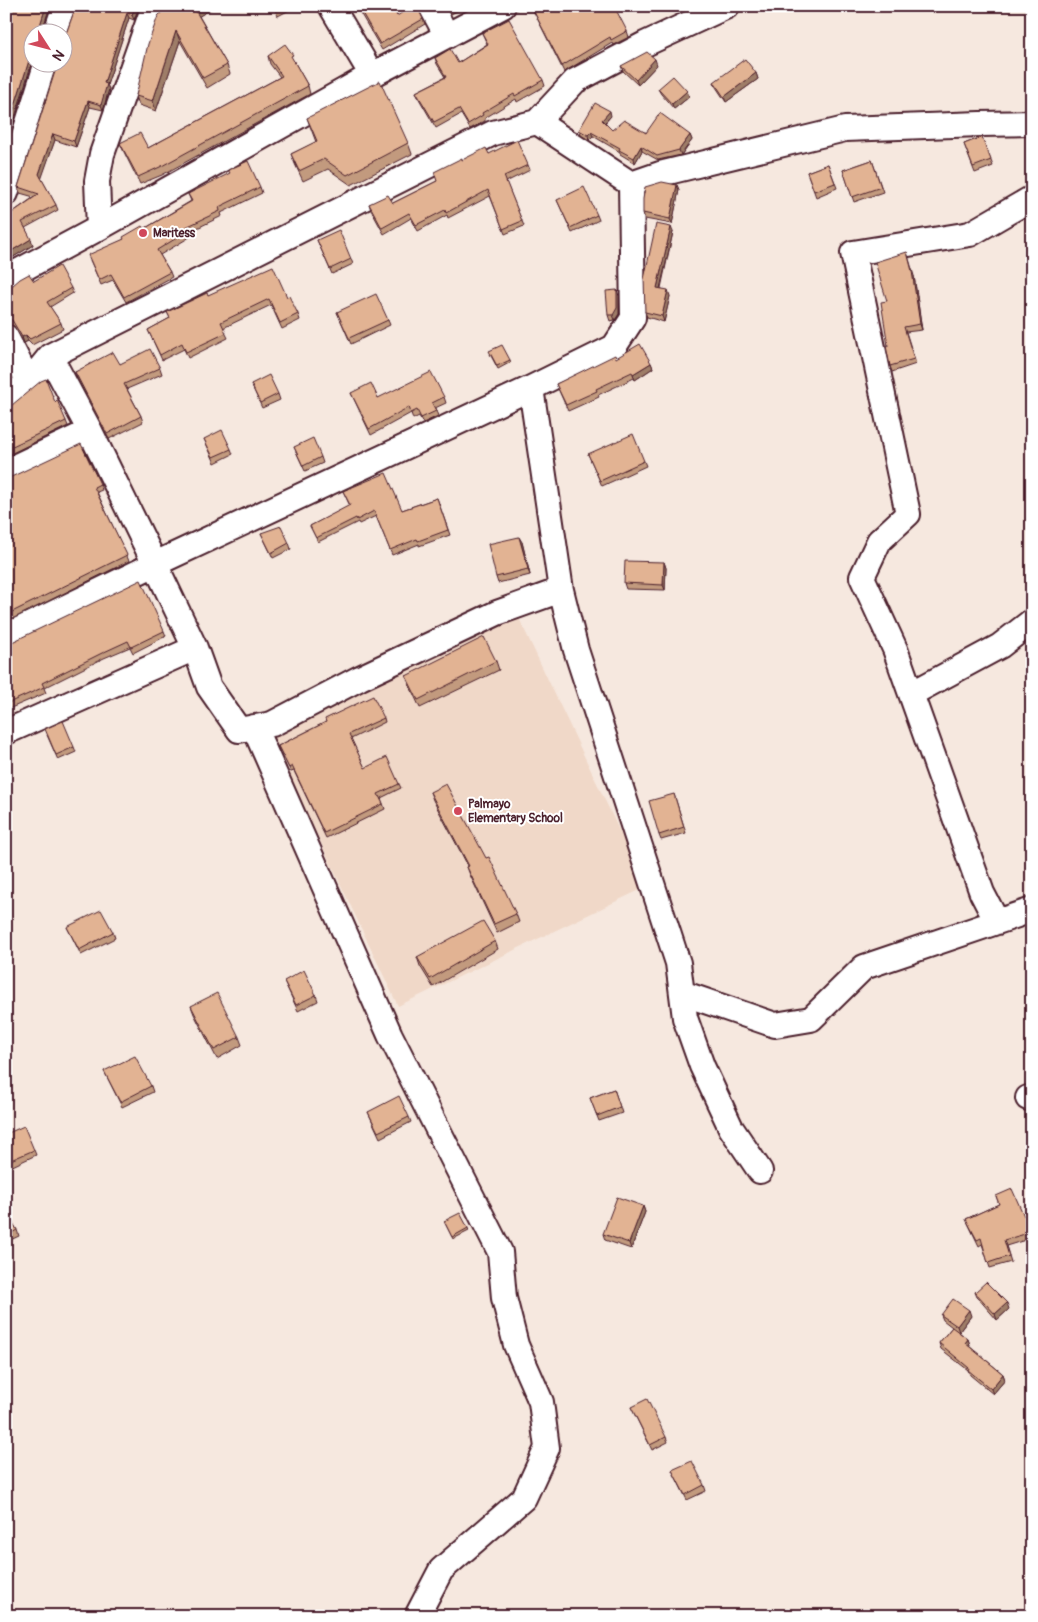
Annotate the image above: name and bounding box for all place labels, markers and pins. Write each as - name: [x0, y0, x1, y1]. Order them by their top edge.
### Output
- place label: Maritess: [153, 226, 196, 241]
- marker: Maritess: [137, 227, 149, 239]
- place label: Palmayo Elementary School: [468, 797, 563, 826]
- marker: Palmayo Elementary School: [452, 805, 464, 817]

